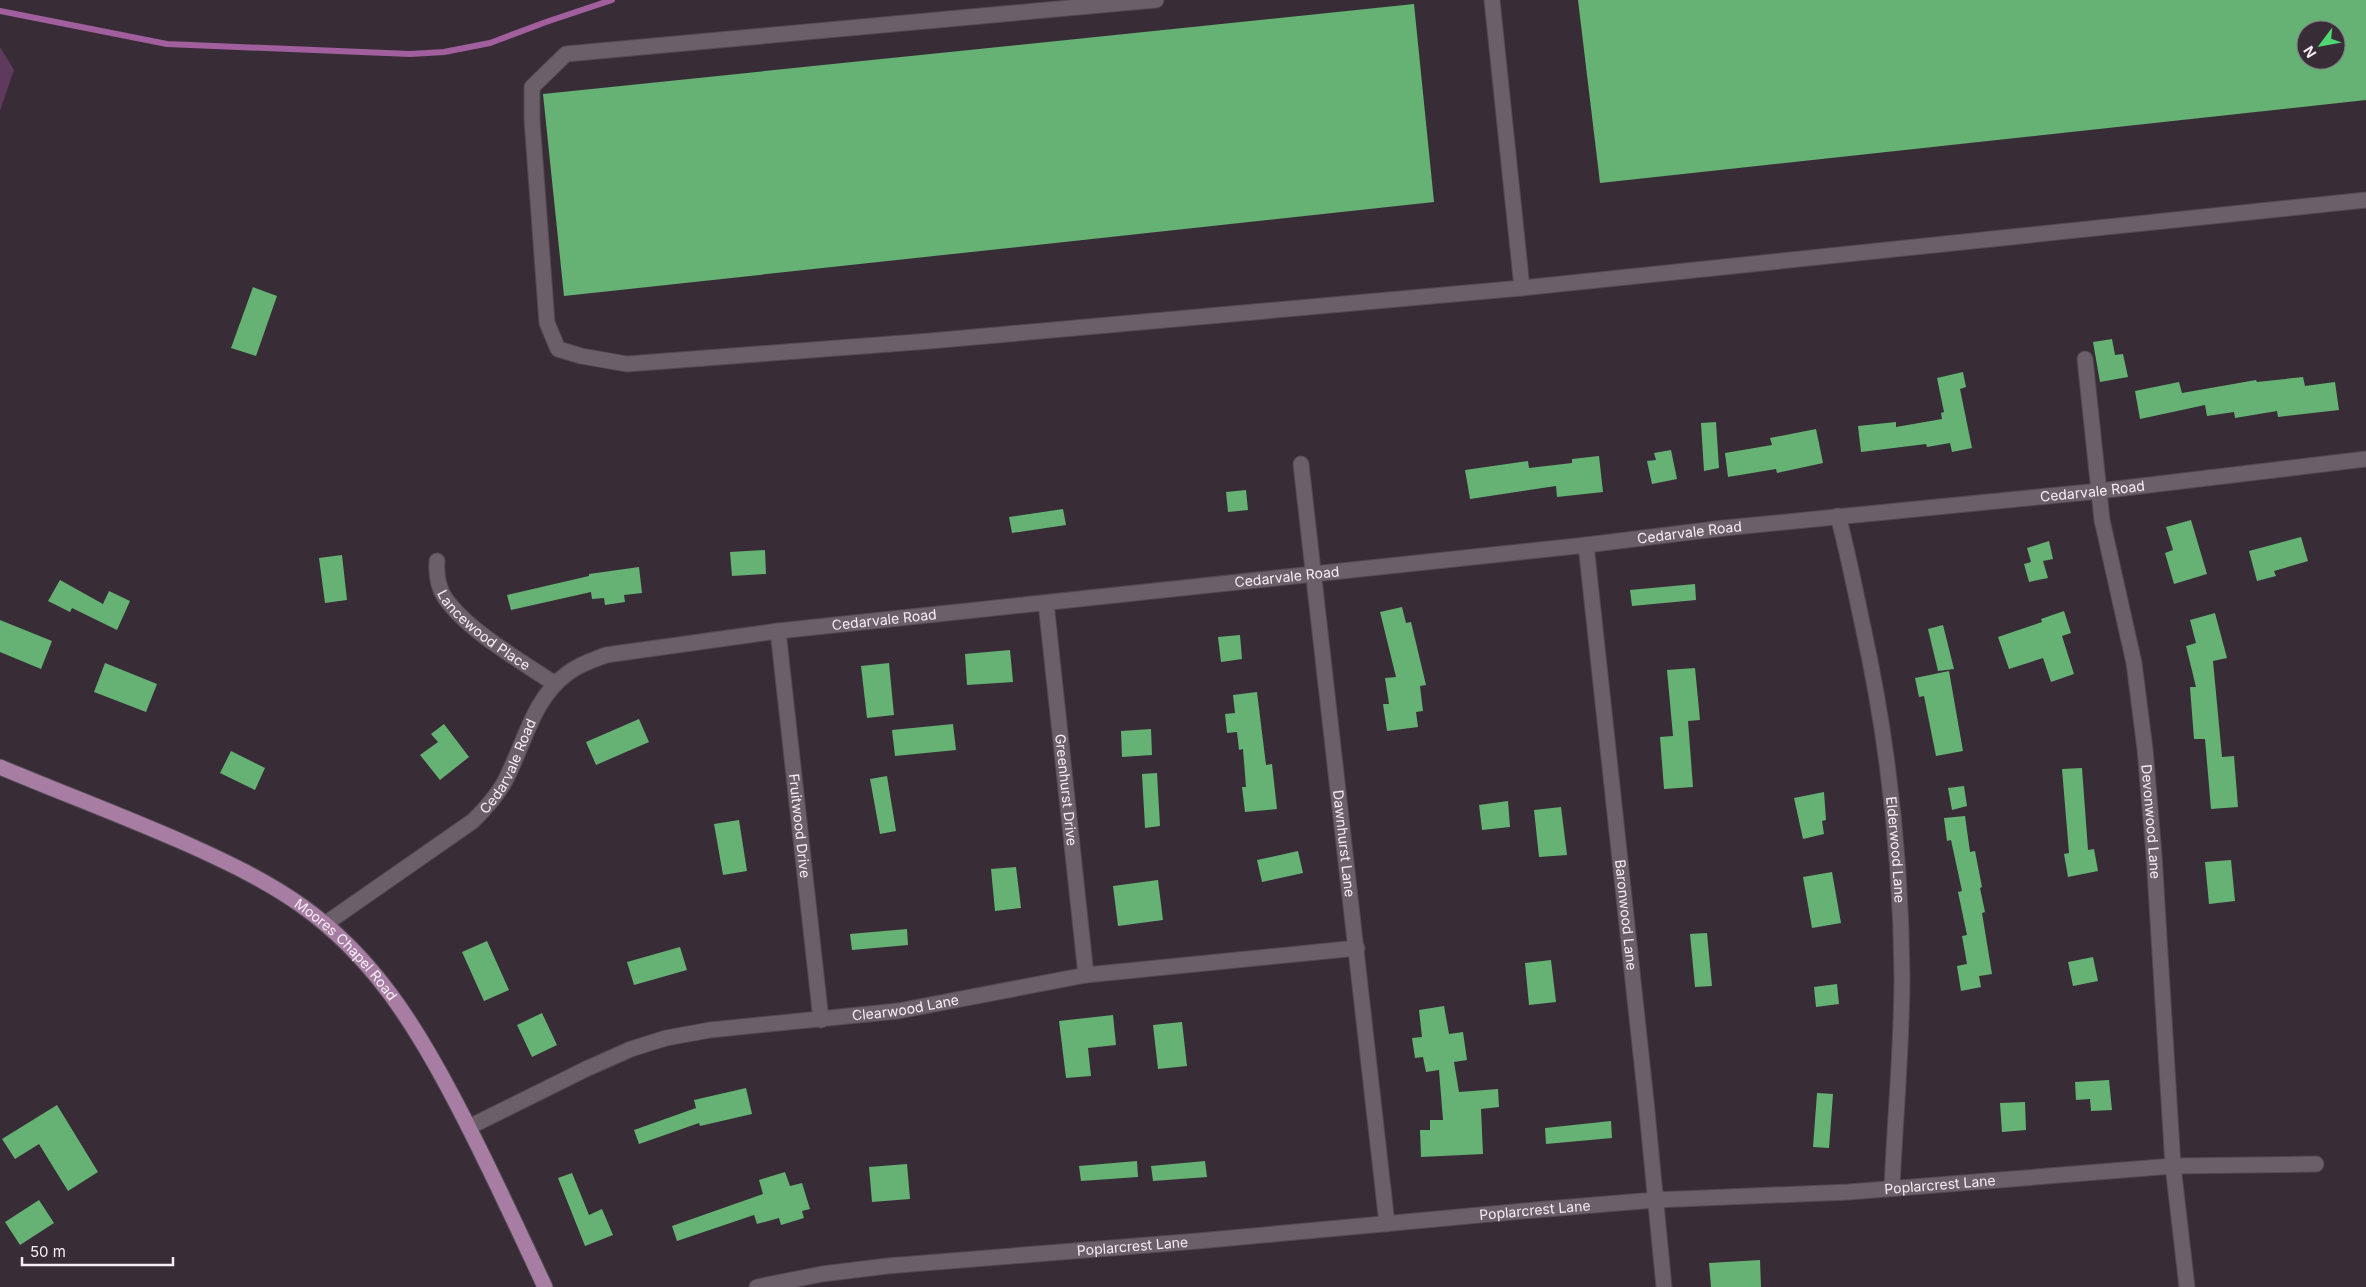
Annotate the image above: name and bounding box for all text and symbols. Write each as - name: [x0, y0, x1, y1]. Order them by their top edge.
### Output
- north arrow: [2296, 20, 2346, 70]
- text: N: [2300, 43, 2320, 61]
- street label: Cedarvale Road: [2039, 477, 2146, 505]
- street label: Cedarvale Road: [1636, 517, 1743, 547]
- street label: Cedarvale Road: [1234, 562, 1340, 590]
- street label: Lancewood Place: [434, 587, 534, 674]
- street label: Cedarvale Road: [831, 605, 937, 633]
- street label: Cedarvale Road: [475, 716, 539, 817]
- street label: Greenhurst Drive: [1052, 733, 1081, 847]
- street label: Devonwood Lane: [2138, 764, 2164, 879]
- street label: Fruitwood Drive: [786, 773, 814, 879]
- street label: Dawnhurst Lane: [1330, 789, 1359, 898]
- street label: Elderwood Lane: [1883, 795, 1909, 903]
- street label: Baronwood Lane: [1612, 858, 1641, 971]
- street label: Moores Chapel Road: [291, 894, 401, 1004]
- street label: Clearwood Lane: [851, 991, 960, 1024]
- street label: Poplarcrest Lane: [1884, 1171, 1996, 1197]
- street label: Poplarcrest Lane: [1478, 1196, 1591, 1223]
- street label: Poplarcrest Lane: [1076, 1233, 1189, 1259]
- scale bar: [22, 1234, 174, 1266]
- text: 50 m: [30, 1242, 66, 1261]

